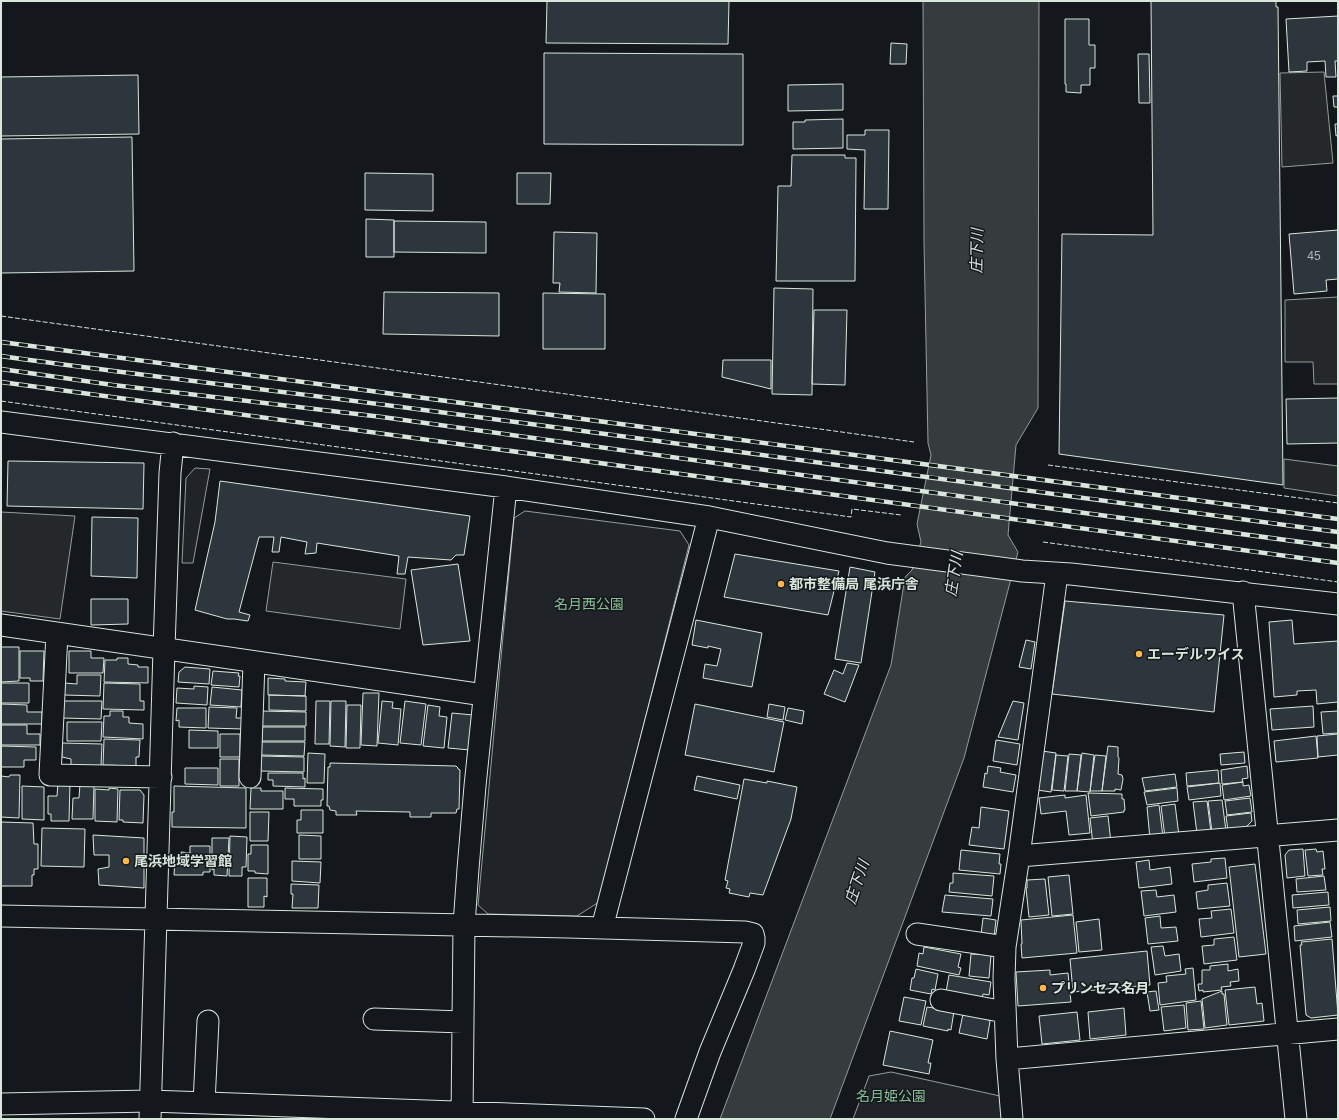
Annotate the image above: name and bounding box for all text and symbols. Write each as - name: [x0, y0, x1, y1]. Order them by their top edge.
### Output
- water label: 庄下川: [968, 226, 985, 274]
- house number: 45: [1307, 249, 1321, 263]
- water label: 庄下川: [942, 548, 966, 597]
- place label: 都市整備局 尾浜庁舎: [789, 576, 919, 592]
- marker: 都市整備局 尾浜庁舎: [776, 579, 786, 589]
- park label: 名月西公園: [554, 596, 624, 612]
- place label: エーデルワイス: [1147, 646, 1245, 662]
- marker: エーデルワイス: [1134, 649, 1144, 659]
- place label: 尾浜地域学習館: [134, 853, 232, 869]
- marker: 尾浜地域学習館: [121, 856, 131, 866]
- water label: 庄下川: [841, 856, 873, 906]
- place label: プリンセス名月: [1051, 980, 1149, 996]
- marker: プリンセス名月: [1038, 983, 1048, 993]
- park label: 名月姫公園: [856, 1088, 926, 1104]

